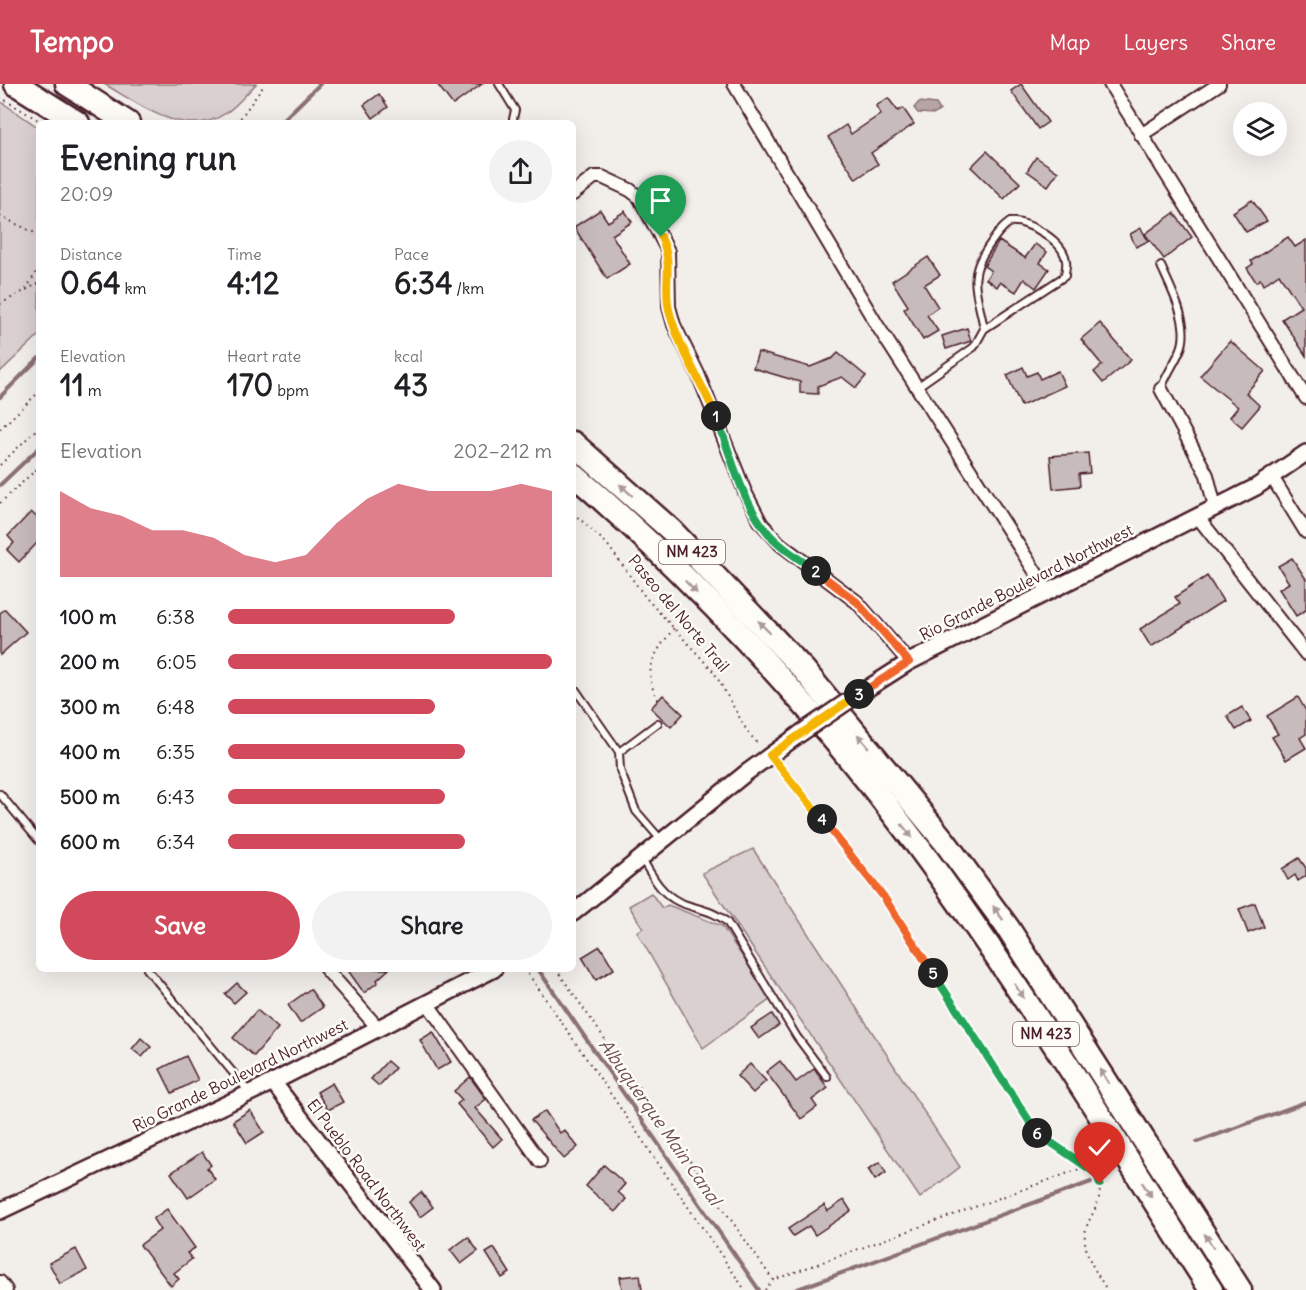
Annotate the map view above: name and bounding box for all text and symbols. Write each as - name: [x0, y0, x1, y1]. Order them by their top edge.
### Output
- text: Tempo: [30, 24, 114, 60]
- text: Map: [1050, 29, 1090, 56]
- text: Layers: [1123, 29, 1188, 56]
- text: Share: [1221, 29, 1276, 56]
- map controls: [1233, 102, 1287, 156]
- button: layers: [1233, 102, 1287, 156]
- text: Evening run: [60, 137, 236, 179]
- button: share: [489, 140, 552, 203]
- pin: [635, 175, 686, 237]
- text: 20:09: [60, 181, 113, 206]
- icon: arrive: [644, 184, 677, 217]
- text: Distance: [60, 244, 122, 264]
- text: Time: [227, 244, 262, 264]
- text: Pace: [394, 244, 429, 264]
- text: 0.64: [60, 264, 121, 302]
- text: 4:12: [227, 264, 279, 302]
- text: 6:34: [394, 264, 452, 302]
- text: km: [121, 278, 147, 298]
- text: /km: [452, 278, 484, 298]
- text: Elevation: [60, 346, 126, 366]
- text: Heart rate: [227, 346, 301, 366]
- text: kcal: [394, 346, 423, 366]
- text: 11: [60, 366, 84, 404]
- text: 170: [227, 366, 273, 404]
- text: 43: [394, 366, 428, 404]
- text: m: [84, 380, 102, 400]
- text: bpm: [273, 380, 309, 400]
- pin: 1: [701, 401, 731, 431]
- text: 1: [713, 406, 719, 426]
- text: Elevation: [60, 438, 142, 463]
- text: 202–212 m: [453, 438, 552, 463]
- one-way arrow: [619, 484, 634, 497]
- street label: Rio Grande Boulevard Northwest: [916, 519, 1137, 645]
- road number: NM 423: [659, 540, 725, 564]
- street label: Paseo del Norte Trail: [624, 550, 734, 676]
- pin: 2: [801, 556, 831, 586]
- text: 2: [812, 561, 820, 581]
- one-way arrow: [684, 579, 698, 593]
- text: 100 m: [60, 604, 117, 629]
- text: 6:38: [156, 604, 195, 629]
- one-way arrow: [757, 621, 771, 635]
- text: 200 m: [60, 649, 120, 674]
- text: 6:05: [156, 649, 197, 674]
- pin: 3: [844, 679, 874, 709]
- text: 3: [854, 684, 864, 704]
- text: 300 m: [60, 694, 120, 719]
- text: 6:48: [156, 694, 195, 719]
- one-way arrow: [857, 733, 870, 749]
- text: 400 m: [60, 739, 120, 764]
- text: 6:35: [156, 739, 195, 764]
- text: 500 m: [60, 784, 120, 809]
- text: 6:43: [156, 784, 195, 809]
- pin: 4: [807, 804, 837, 834]
- text: 4: [817, 809, 827, 829]
- one-way arrow: [900, 824, 912, 839]
- text: 600 m: [60, 829, 120, 854]
- text: 6:34: [156, 829, 195, 854]
- button: Save: [60, 891, 300, 960]
- button: Share: [312, 891, 552, 960]
- one-way arrow: [992, 905, 1004, 920]
- pin: 5: [918, 958, 948, 988]
- text: 5: [928, 963, 938, 983]
- one-way arrow: [1013, 983, 1024, 999]
- street label: Rio Grande Boulevard Northwest: [129, 1014, 351, 1136]
- road number: NM 423: [1013, 1022, 1079, 1046]
- water label: Albuquerque Main Canal: [594, 1034, 728, 1212]
- one-way arrow: [1099, 1068, 1110, 1084]
- street label: El Pueblo Road Northwest: [303, 1095, 431, 1256]
- pin: 6: [1022, 1118, 1052, 1148]
- pin: [1074, 1122, 1125, 1184]
- text: 6: [1032, 1123, 1042, 1143]
- icon: check: [1083, 1131, 1116, 1164]
- one-way arrow: [1141, 1182, 1152, 1198]
- one-way arrow: [1203, 1233, 1215, 1249]

